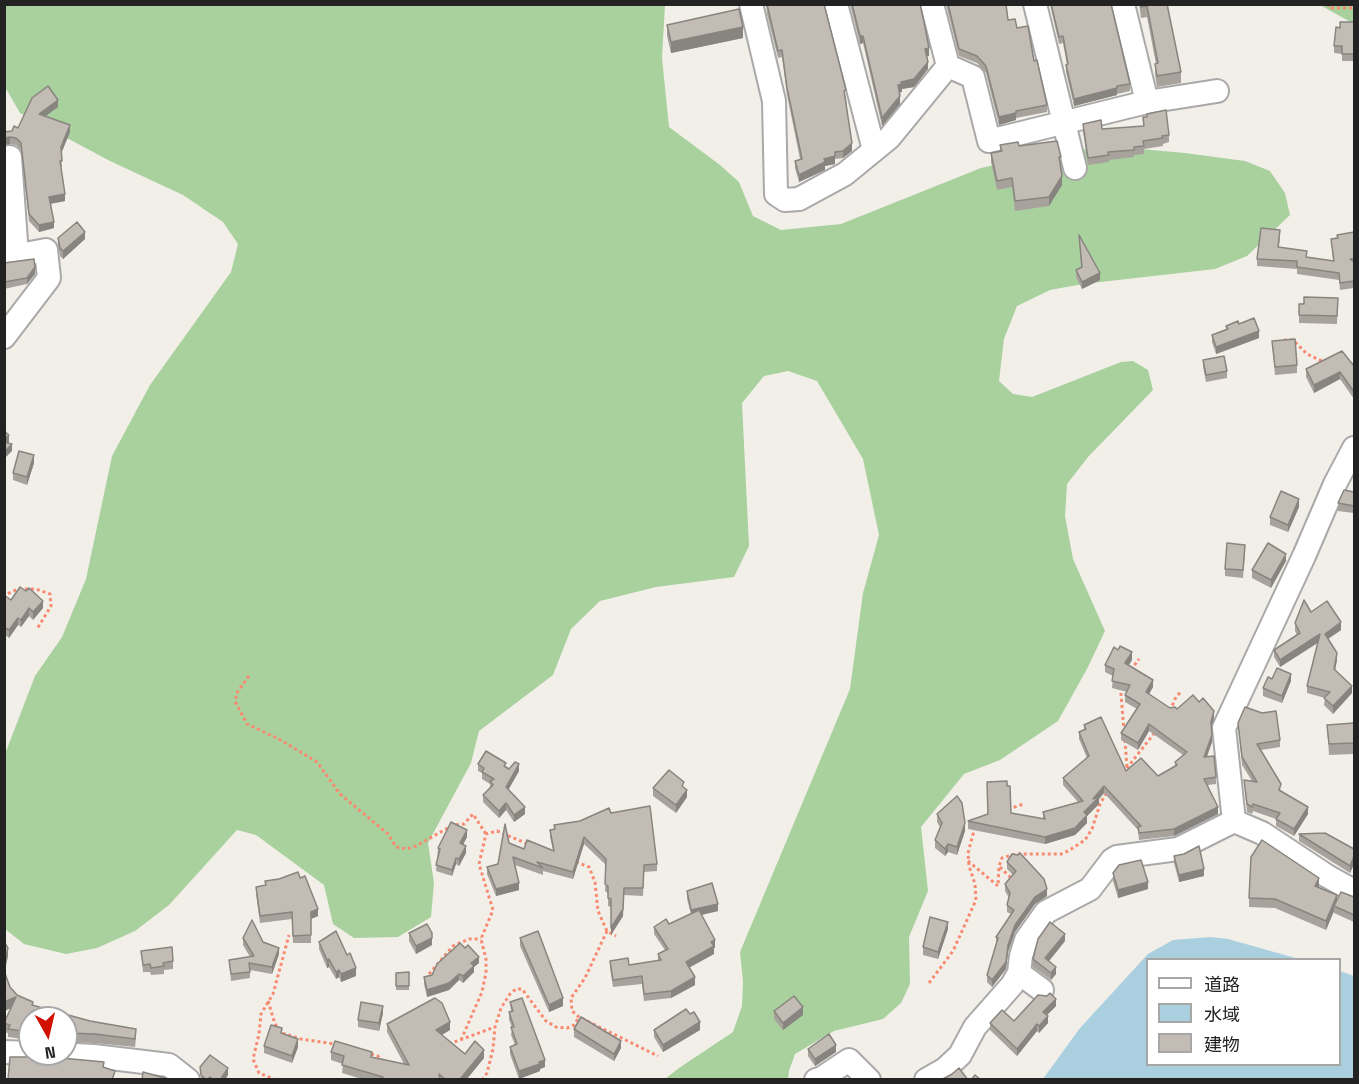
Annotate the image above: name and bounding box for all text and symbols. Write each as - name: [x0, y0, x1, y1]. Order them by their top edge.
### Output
- legend: [1146, 958, 1341, 1066]
- text: 道路: [1204, 973, 1240, 996]
- text: 水域: [1204, 1003, 1240, 1026]
- north arrow: [18, 1006, 78, 1066]
- text: 建物: [1204, 1033, 1240, 1056]
- text: N: [44, 1041, 57, 1063]

